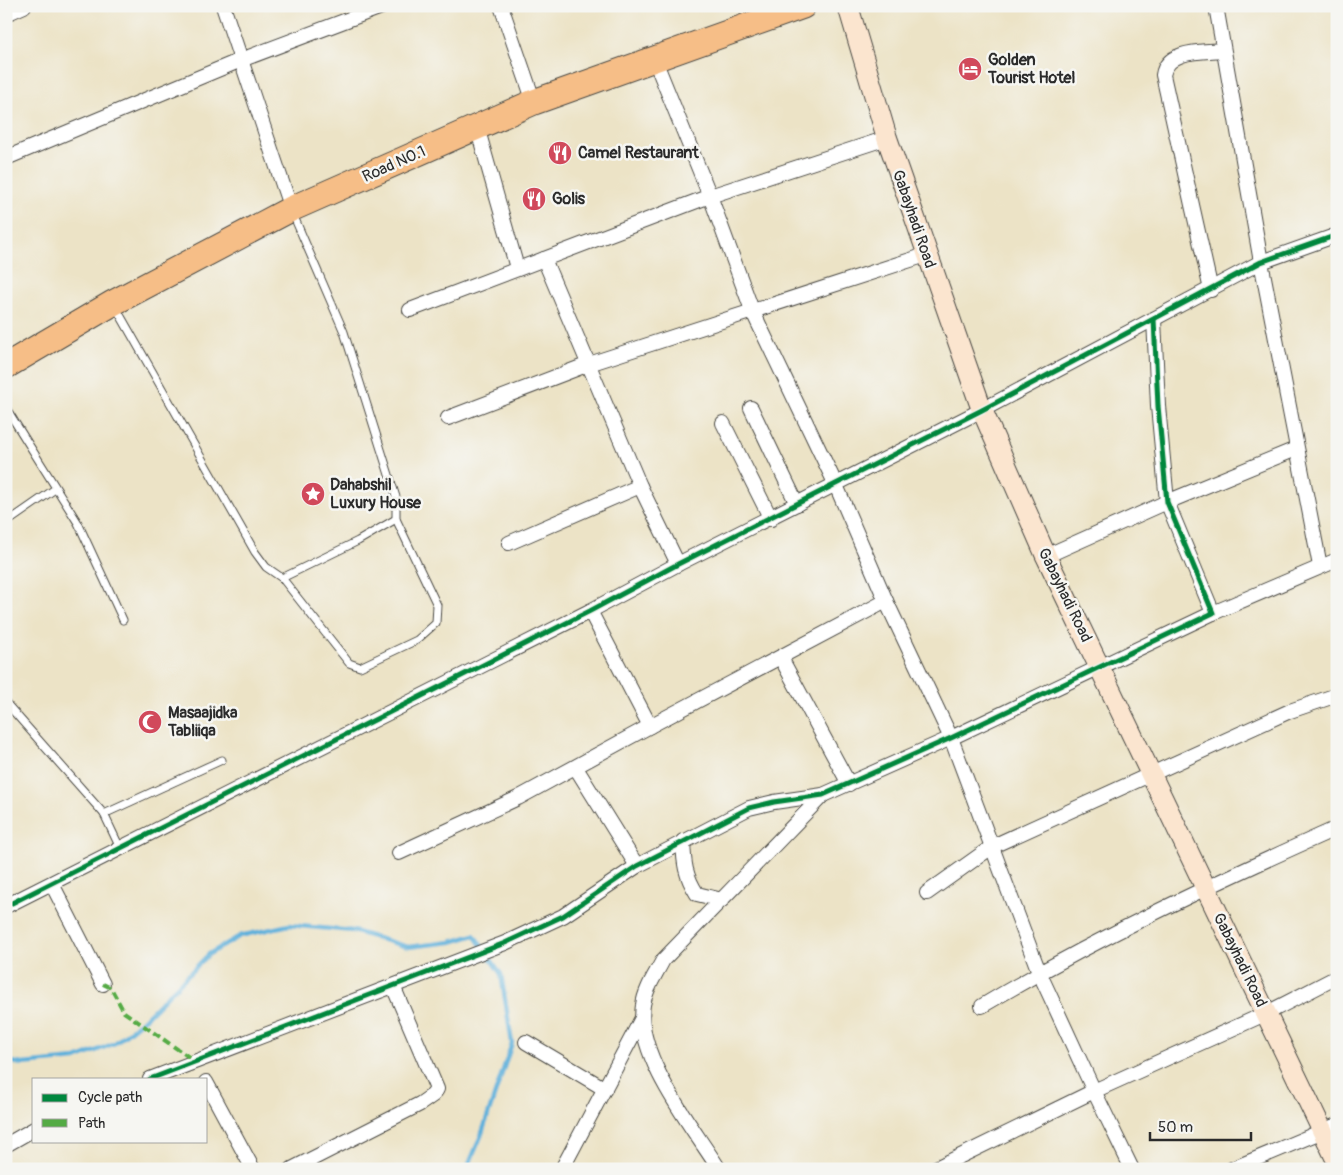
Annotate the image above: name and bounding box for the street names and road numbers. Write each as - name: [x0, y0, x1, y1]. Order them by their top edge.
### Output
- street label: Road NO.1: [359, 141, 429, 187]
- street label: Gabayhadi Road: [888, 167, 940, 271]
- street label: Gabayhadi Road: [1034, 545, 1096, 645]
- street label: Gabayhadi Road: [1209, 910, 1271, 1010]

